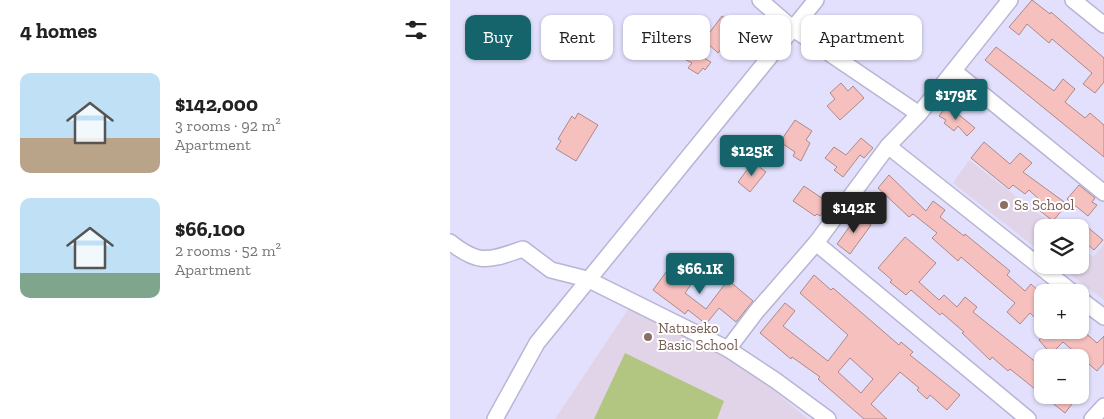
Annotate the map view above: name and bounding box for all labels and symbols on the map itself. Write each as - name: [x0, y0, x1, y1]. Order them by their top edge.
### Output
- pin: $179K: [921, 78, 991, 121]
- pin: $125K: [717, 134, 787, 177]
- pin: $142K: [819, 192, 889, 234]
- place label: Ss School: [1014, 196, 1075, 214]
- marker: Ss School: [998, 199, 1010, 211]
- pin: $66.1K: [659, 252, 741, 295]
- place label: Natuseko Basic School: [658, 319, 738, 354]
- marker: Natuseko Basic School: [642, 331, 654, 343]

